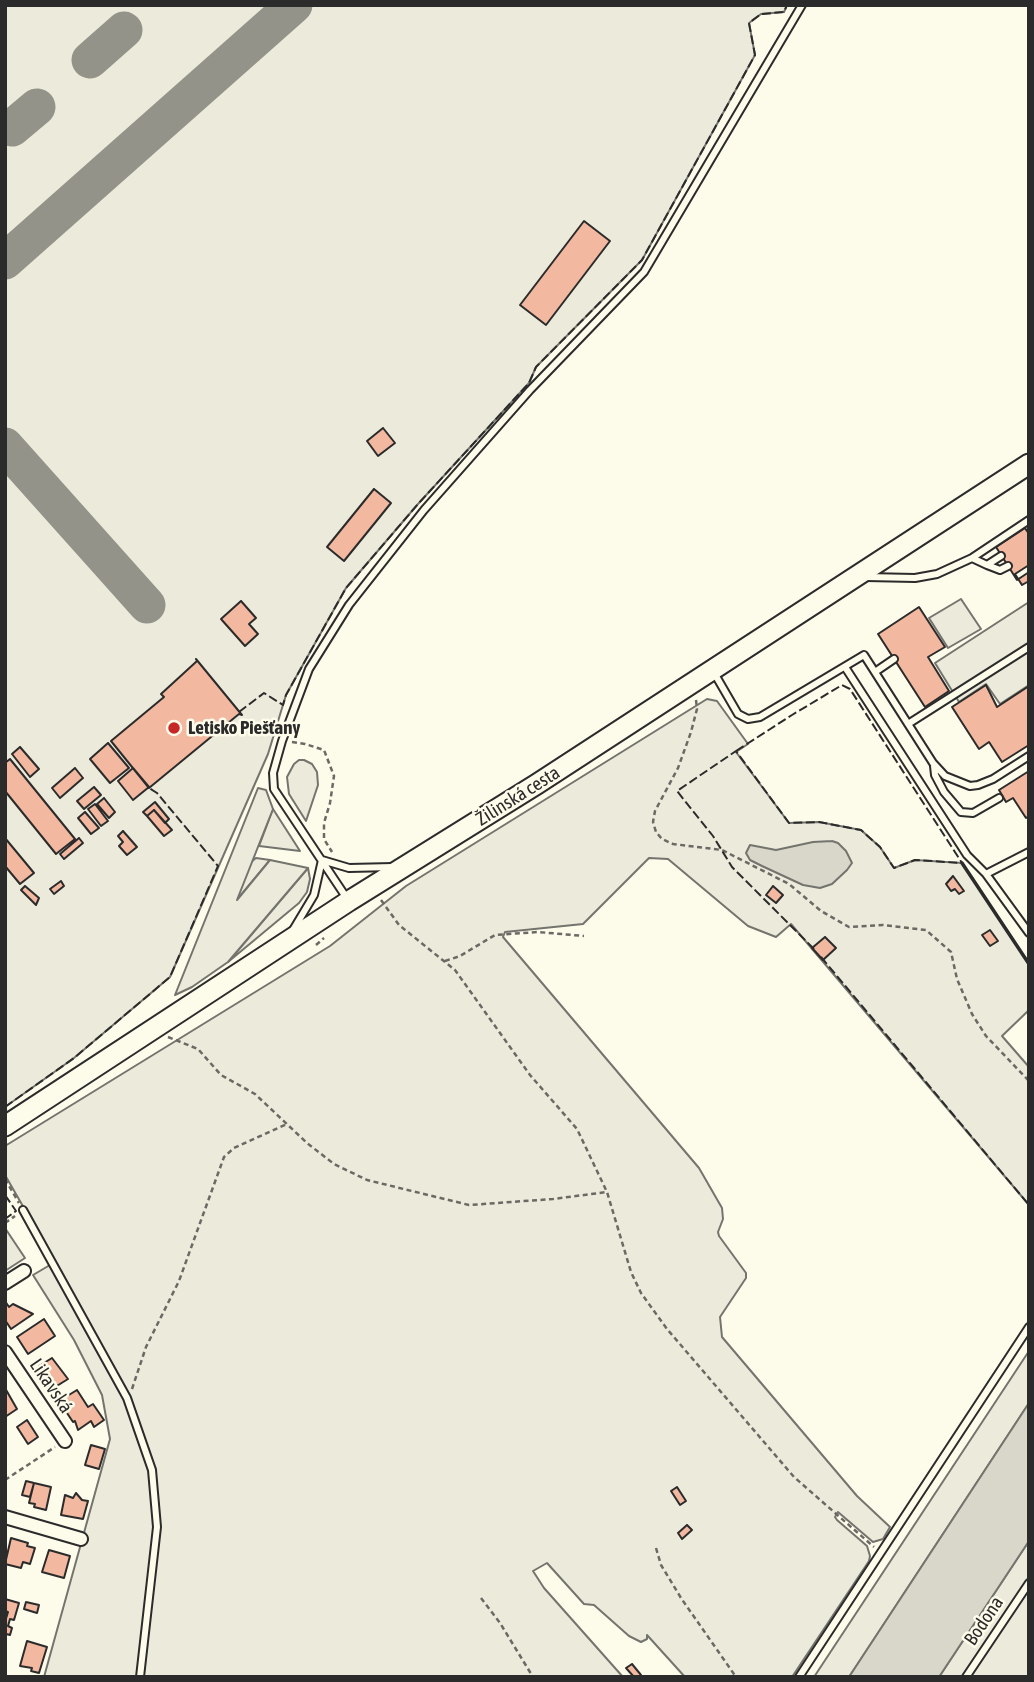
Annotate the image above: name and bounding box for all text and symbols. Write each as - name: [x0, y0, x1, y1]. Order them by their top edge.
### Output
- place label: Letisko Piešťany: [188, 717, 300, 739]
- marker: Letisko Piešťany: [166, 720, 182, 736]
- street label: Žilinská cesta: [472, 761, 564, 831]
- street label: Likavská: [25, 1354, 77, 1418]
- street label: Bodona: [959, 1592, 1009, 1650]

